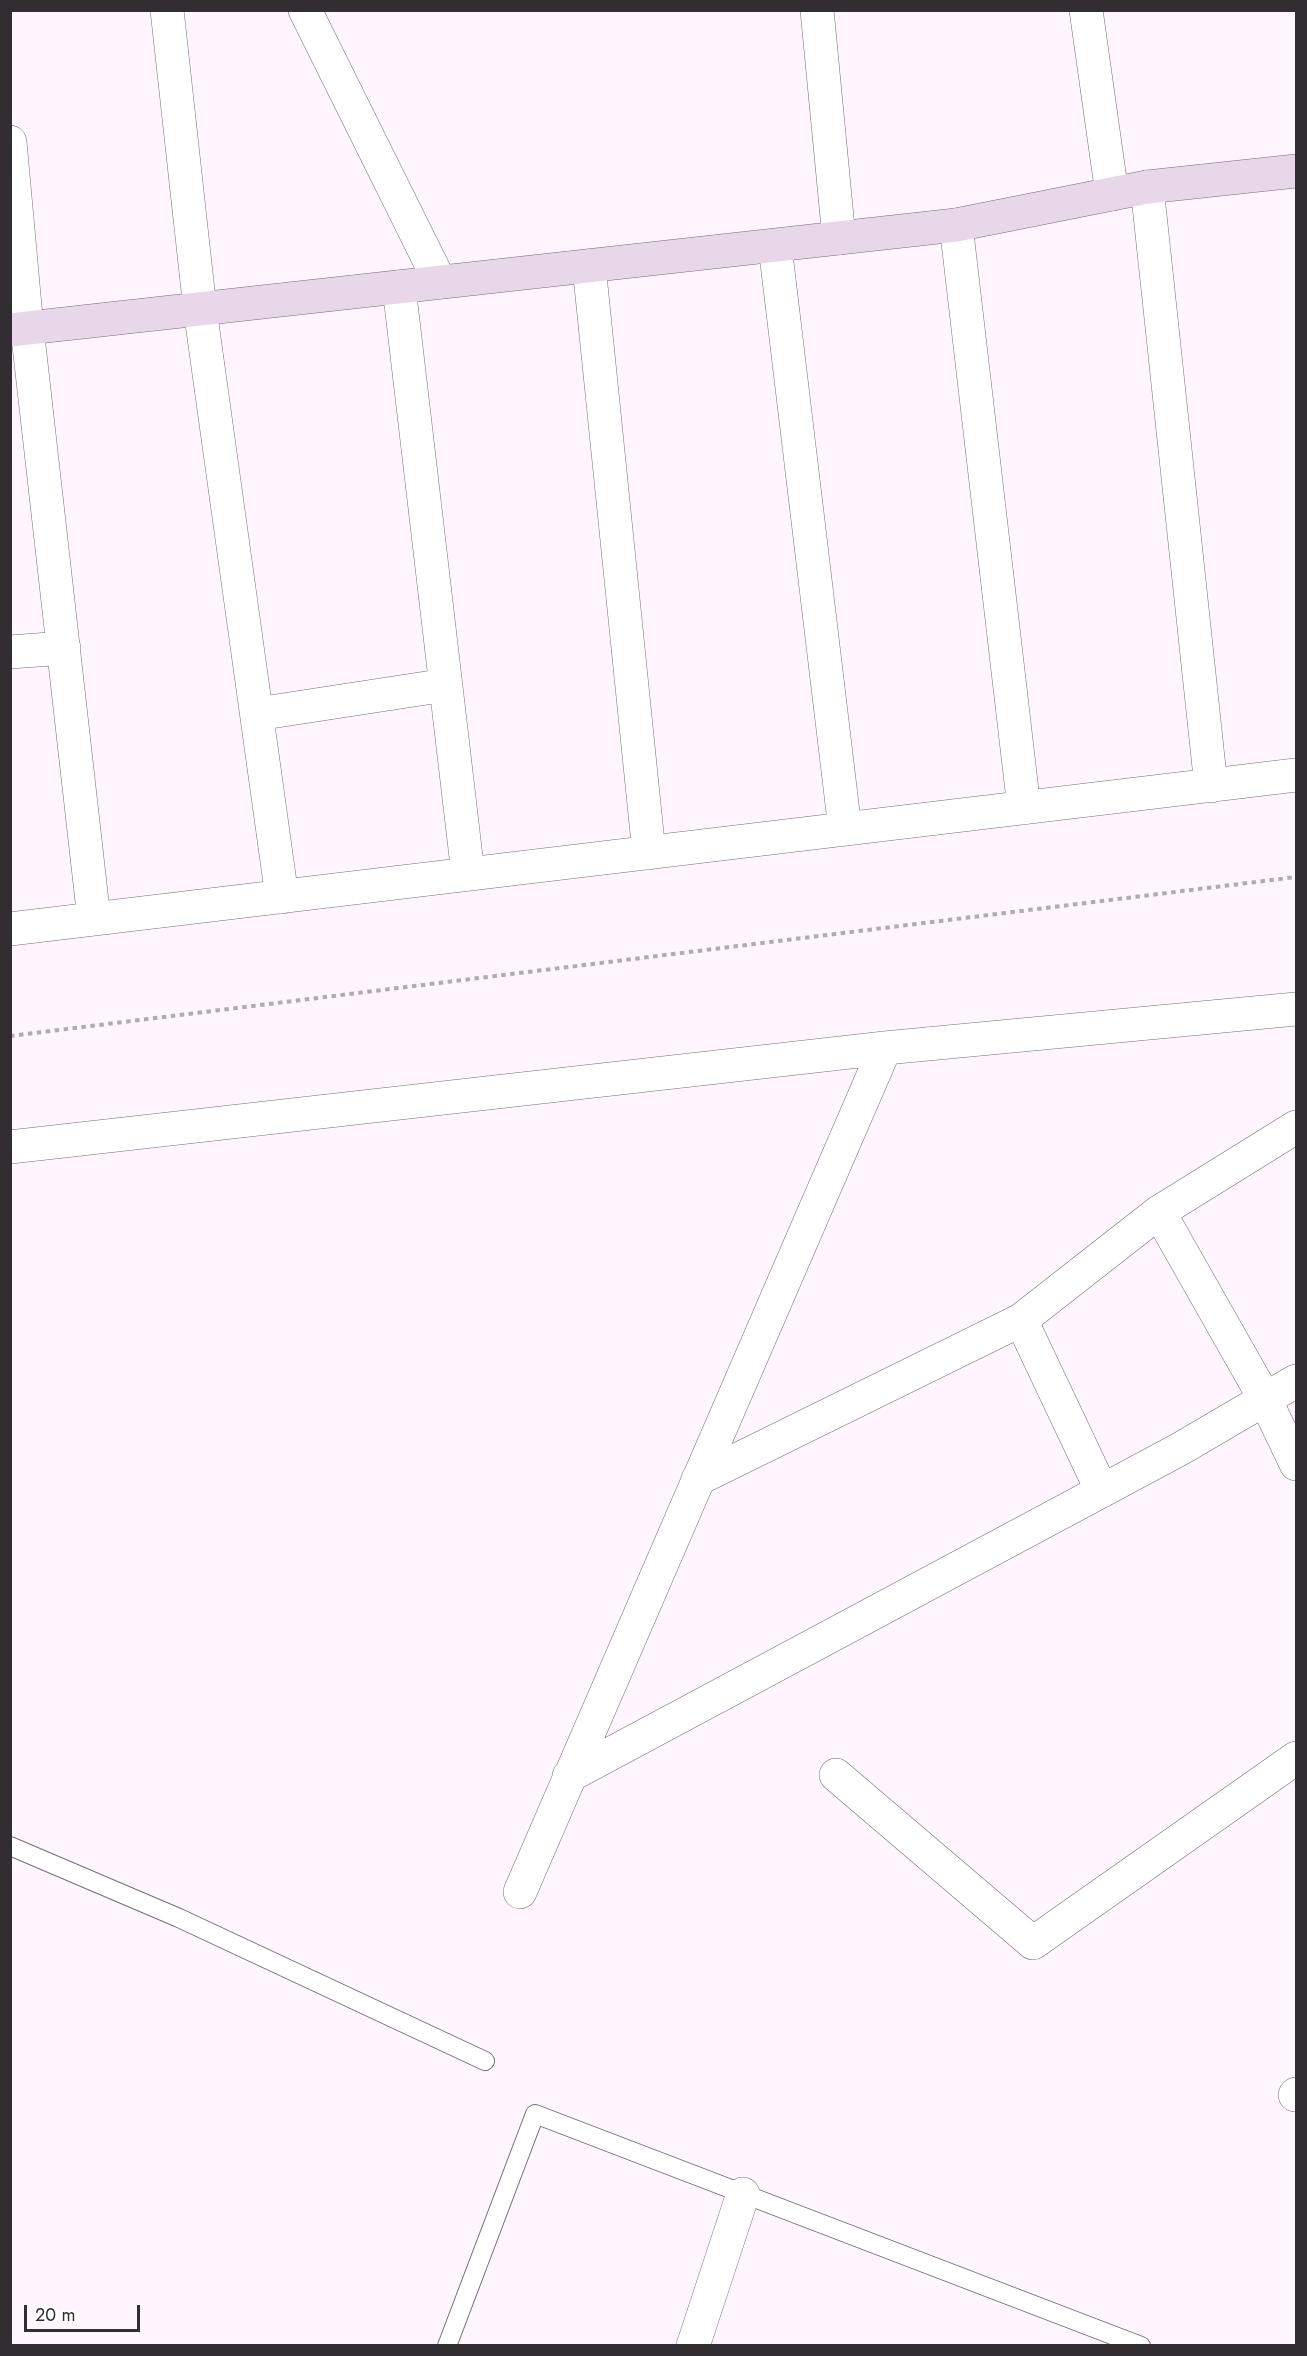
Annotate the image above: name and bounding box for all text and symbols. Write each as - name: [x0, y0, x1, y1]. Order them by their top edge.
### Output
- scale bar: [27, 2293, 142, 2331]
- text: 20 m: [35, 2302, 75, 2328]

